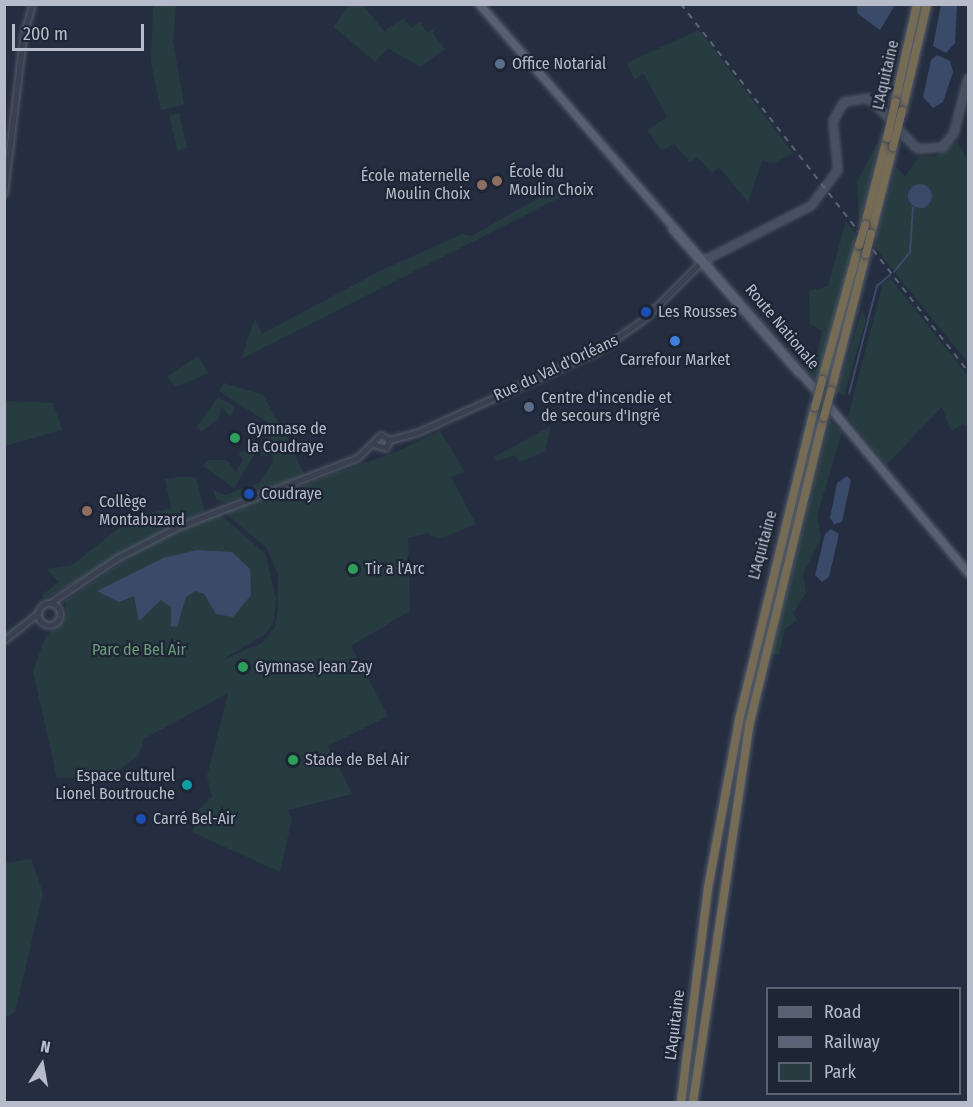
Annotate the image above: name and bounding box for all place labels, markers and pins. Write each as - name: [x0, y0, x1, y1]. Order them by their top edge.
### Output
- place label: Office Notarial: [512, 54, 606, 74]
- marker: Office Notarial: [493, 57, 507, 71]
- place label: École du Moulin Choix: [509, 162, 593, 200]
- place label: École maternelle Moulin Choix: [361, 166, 470, 204]
- marker: École du Moulin Choix: [490, 174, 504, 188]
- marker: École maternelle Moulin Choix: [475, 178, 489, 192]
- place label: Les Rousses: [658, 302, 737, 322]
- marker: Les Rousses: [639, 305, 653, 319]
- marker: Carrefour Market: [668, 334, 682, 348]
- place label: Carrefour Market: [620, 350, 730, 370]
- place label: Centre d'incendie et de secours d'Ingré: [541, 388, 672, 426]
- marker: Centre d'incendie et de secours d'Ingré: [522, 400, 536, 414]
- place label: Gymnase de la Coudraye: [247, 419, 327, 457]
- marker: Gymnase de la Coudraye: [228, 431, 242, 445]
- place label: Coudraye: [261, 484, 322, 504]
- marker: Coudraye: [242, 487, 256, 501]
- place label: Collège Montabuzard: [99, 492, 185, 530]
- marker: Collège Montabuzard: [80, 504, 94, 518]
- place label: Tir a l'Arc: [365, 559, 425, 579]
- marker: Tir a l'Arc: [346, 562, 360, 576]
- place label: Gymnase Jean Zay: [255, 657, 372, 677]
- marker: Gymnase Jean Zay: [236, 660, 250, 674]
- place label: Stade de Bel Air: [305, 750, 409, 770]
- marker: Stade de Bel Air: [286, 753, 300, 767]
- place label: Espace culturel Lionel Boutrouche: [55, 766, 175, 804]
- marker: Espace culturel Lionel Boutrouche: [180, 778, 194, 792]
- place label: Carré Bel-Air: [153, 809, 236, 829]
- marker: Carré Bel-Air: [134, 812, 148, 826]

